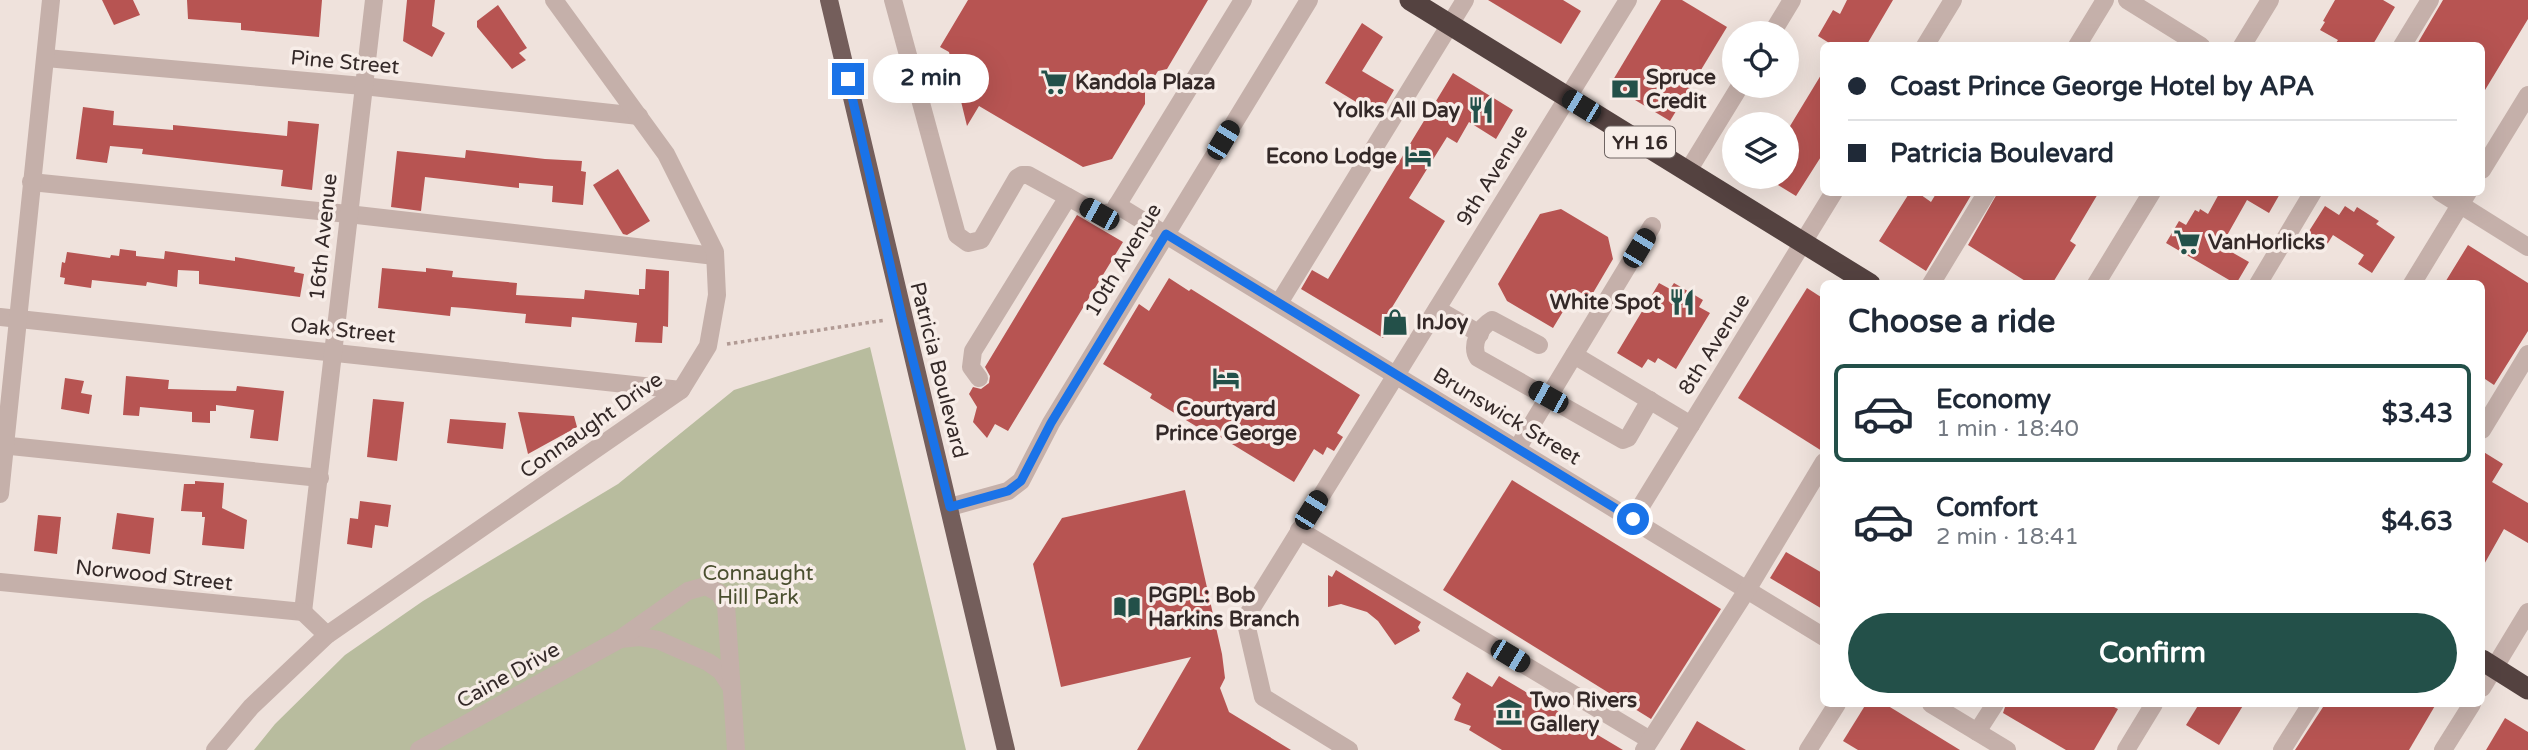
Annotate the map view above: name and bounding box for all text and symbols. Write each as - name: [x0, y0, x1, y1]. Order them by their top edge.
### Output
- map controls: [1722, 21, 1799, 189]
- button: locate: [1722, 21, 1799, 98]
- street label: Pine Street: [289, 45, 401, 80]
- callout: 2 min: [872, 55, 988, 104]
- route end: [832, 63, 864, 95]
- text: 2 min: [900, 64, 962, 92]
- place label: Spruce Credit: [1646, 65, 1716, 114]
- supermarket icon: Kandola Plaza: [1039, 67, 1069, 97]
- place label: Kandola Plaza: [1075, 70, 1215, 95]
- text: Coast Prince George Hotel by APA: [1890, 71, 2314, 102]
- bank icon: Spruce Credit: [1610, 74, 1640, 104]
- car: [1558, 86, 1605, 126]
- restaurant icon: Yolks All Day: [1466, 95, 1496, 125]
- place label: Yolks All Day: [1333, 98, 1461, 123]
- button: layers: [1722, 112, 1799, 189]
- car: [1204, 117, 1243, 163]
- street label: 9th Avenue: [1451, 120, 1533, 230]
- road number: YH 16: [1605, 126, 1675, 158]
- text: Patricia Boulevard: [1890, 138, 2114, 169]
- hotel icon: Econo Lodge: [1403, 141, 1433, 171]
- place label: Econo Lodge: [1266, 144, 1397, 169]
- street label: 16th Avenue: [304, 172, 343, 302]
- car: [1076, 195, 1123, 233]
- street label: 10th Avenue: [1080, 199, 1167, 321]
- car: [1620, 225, 1659, 271]
- supermarket icon: VanHorlicks: [2172, 227, 2202, 257]
- place label: VanHorlicks: [2208, 230, 2325, 255]
- street label: Patricia Boulevard: [905, 279, 973, 461]
- restaurant icon: White Spot: [1667, 287, 1697, 317]
- street label: 8th Avenue: [1673, 289, 1755, 399]
- place label: White Spot: [1550, 290, 1661, 315]
- text: Choose a ride: [1848, 303, 2055, 341]
- shop icon: InJoy: [1380, 307, 1410, 337]
- place label: InJoy: [1416, 310, 1469, 335]
- street label: Oak Street: [289, 313, 397, 348]
- street label: Brunswick Street: [1428, 362, 1585, 470]
- hotel icon: Courtyard Prince George: [1211, 363, 1241, 393]
- street label: Connaught Drive: [515, 367, 667, 484]
- car: [1525, 378, 1572, 416]
- icon: car: [1852, 382, 1915, 445]
- text: Economy: [1936, 384, 2051, 415]
- place label: Courtyard Prince George: [1155, 397, 1297, 446]
- text: $3.43: [2382, 398, 2453, 429]
- text: 1 min · 18:40: [1936, 415, 2079, 443]
- car: [1291, 487, 1332, 533]
- icon: car: [1852, 490, 1915, 553]
- text: Comfort: [1936, 492, 2038, 523]
- route start: [1617, 503, 1649, 535]
- text: $4.63: [2381, 506, 2453, 537]
- text: 2 min · 18:41: [1936, 523, 2079, 551]
- street label: Norwood Street: [74, 555, 234, 596]
- park label: Connaught Hill Park: [703, 561, 813, 610]
- place label: PGPL: Bob Harkins Branch: [1148, 583, 1300, 632]
- library icon: PGPL: Bob Harkins Branch: [1112, 592, 1142, 622]
- button: Confirm: [1848, 613, 2457, 693]
- car: [1487, 636, 1534, 676]
- street label: Caine Drive: [453, 637, 564, 714]
- place label: Two Rivers Gallery: [1529, 688, 1637, 737]
- museum icon: Two Rivers Gallery: [1494, 697, 1524, 727]

